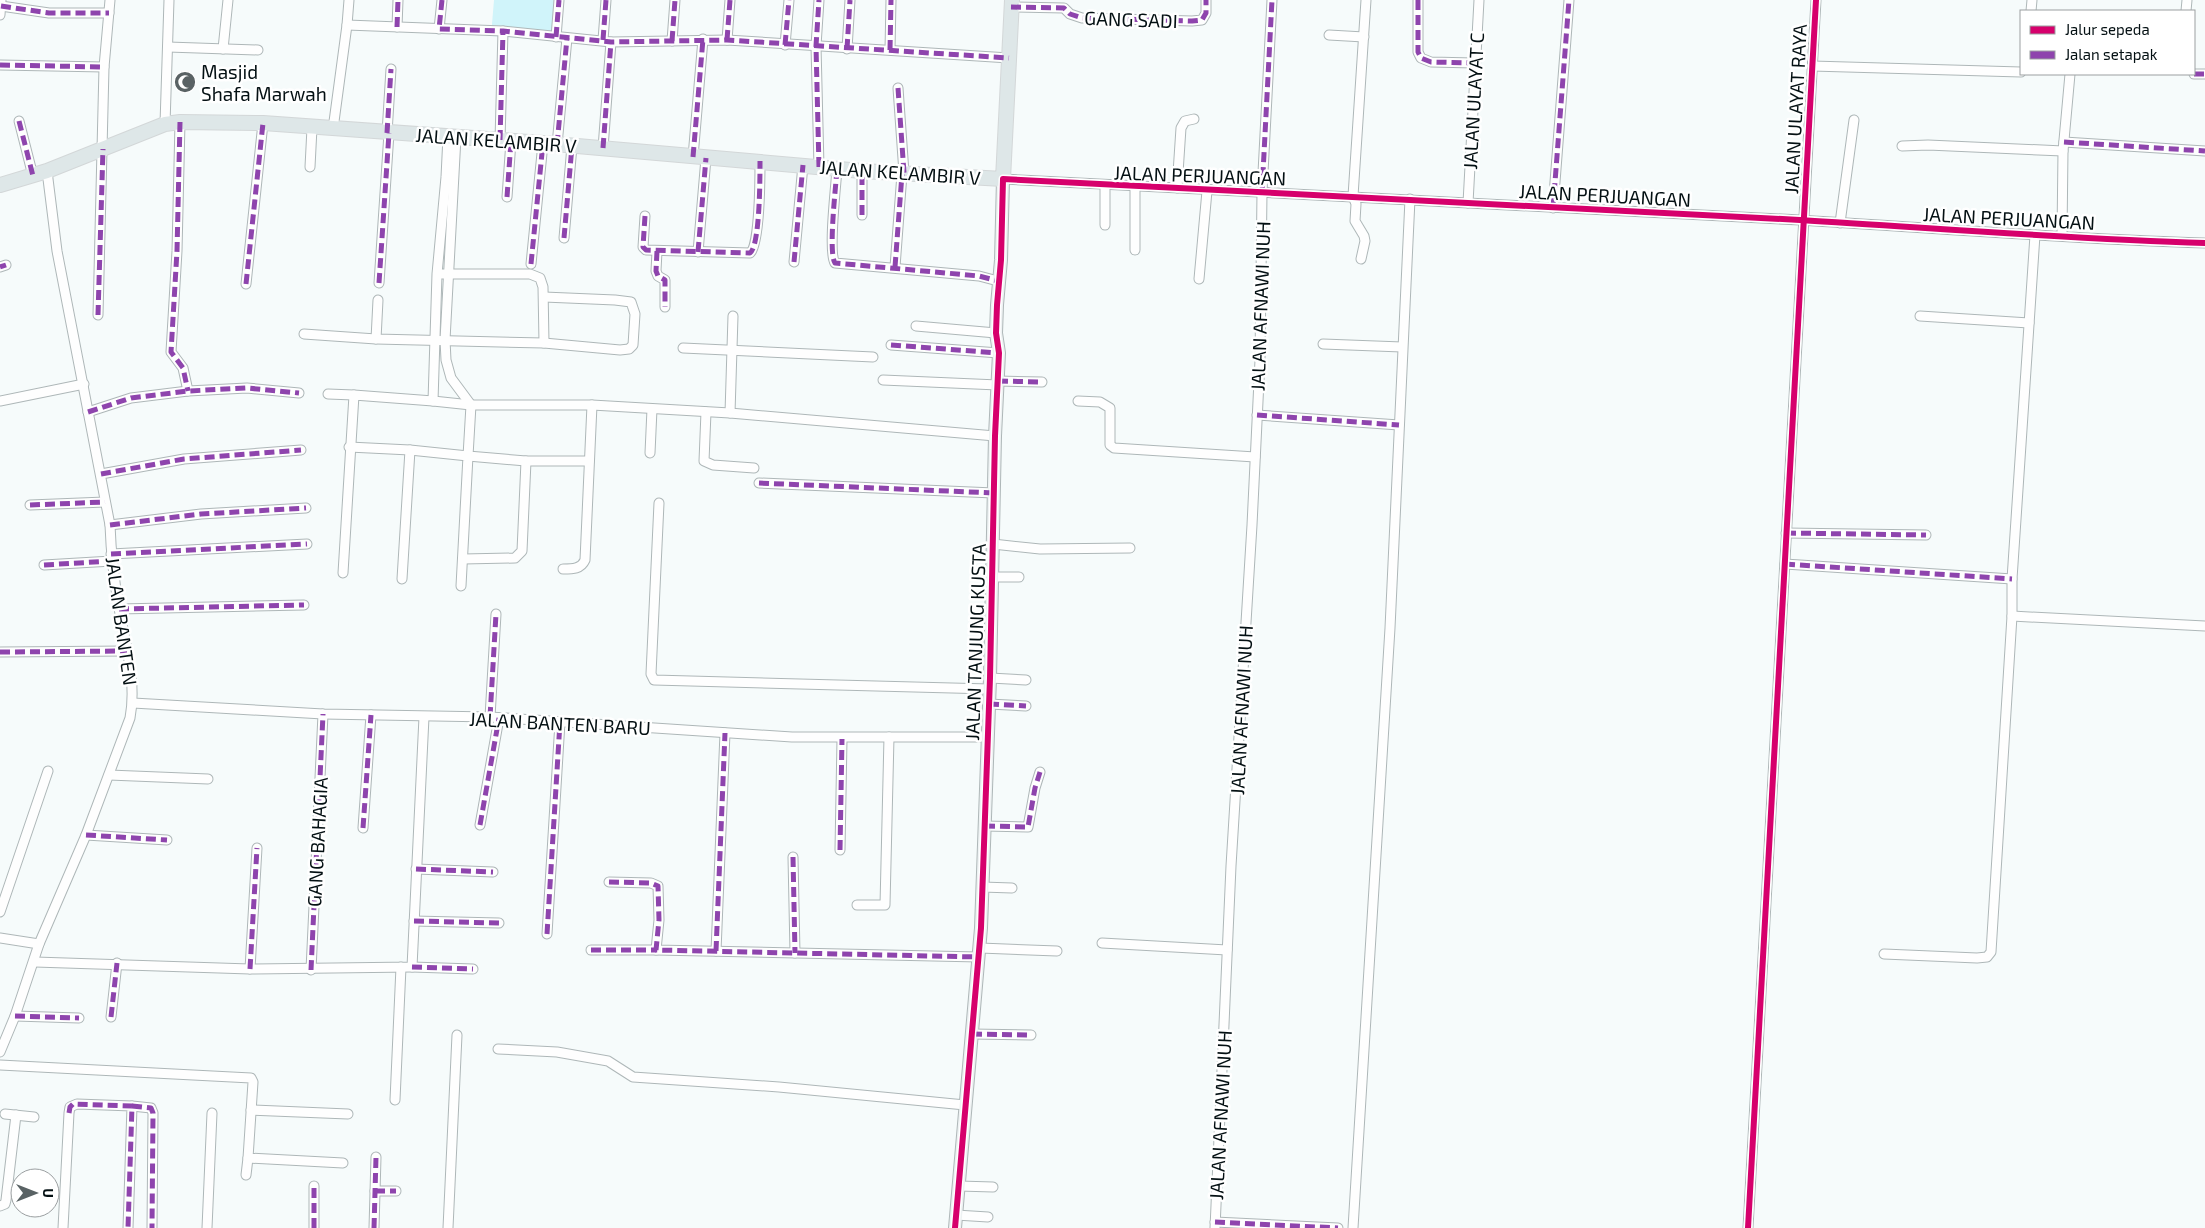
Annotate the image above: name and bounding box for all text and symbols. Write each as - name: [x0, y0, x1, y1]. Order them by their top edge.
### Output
- street label: GANG SADI: [1084, 6, 1178, 32]
- legend: [2020, 10, 2195, 75]
- text: Jalur sepeda: [2065, 20, 2150, 38]
- street label: JALAN ULAYAT RAYA: [1779, 23, 1811, 195]
- street label: JALAN ULAYAT C: [1458, 32, 1488, 170]
- text: Jalan setapak: [2065, 45, 2158, 63]
- place label: Masjid Shafa Marwah: [201, 60, 327, 105]
- mosque icon: Masjid Shafa Marwah: [173, 70, 197, 94]
- street label: JALAN KELAMBIR V: [415, 123, 578, 157]
- street label: JALAN KELAMBIR V: [819, 155, 982, 189]
- street label: JALAN PERJUANGAN: [1113, 160, 1287, 190]
- street label: JALAN PERJUANGAN: [1518, 179, 1692, 211]
- street label: JALAN PERJUANGAN: [1922, 202, 2096, 234]
- street label: JALAN AFNAWI NUH: [1246, 221, 1274, 391]
- street label: JALAN TANJUNG KUSTA: [960, 543, 990, 741]
- street label: JALAN BANTEN: [102, 555, 142, 687]
- street label: JALAN AFNAWI NUH: [1225, 625, 1257, 795]
- street label: JALAN BANTEN BARU: [469, 707, 651, 739]
- street label: GANG BAHAGIA: [302, 776, 332, 908]
- street label: JALAN AFNAWI NUH: [1204, 1030, 1236, 1200]
- north arrow: [10, 1168, 60, 1218]
- text: U: [40, 1188, 57, 1198]

